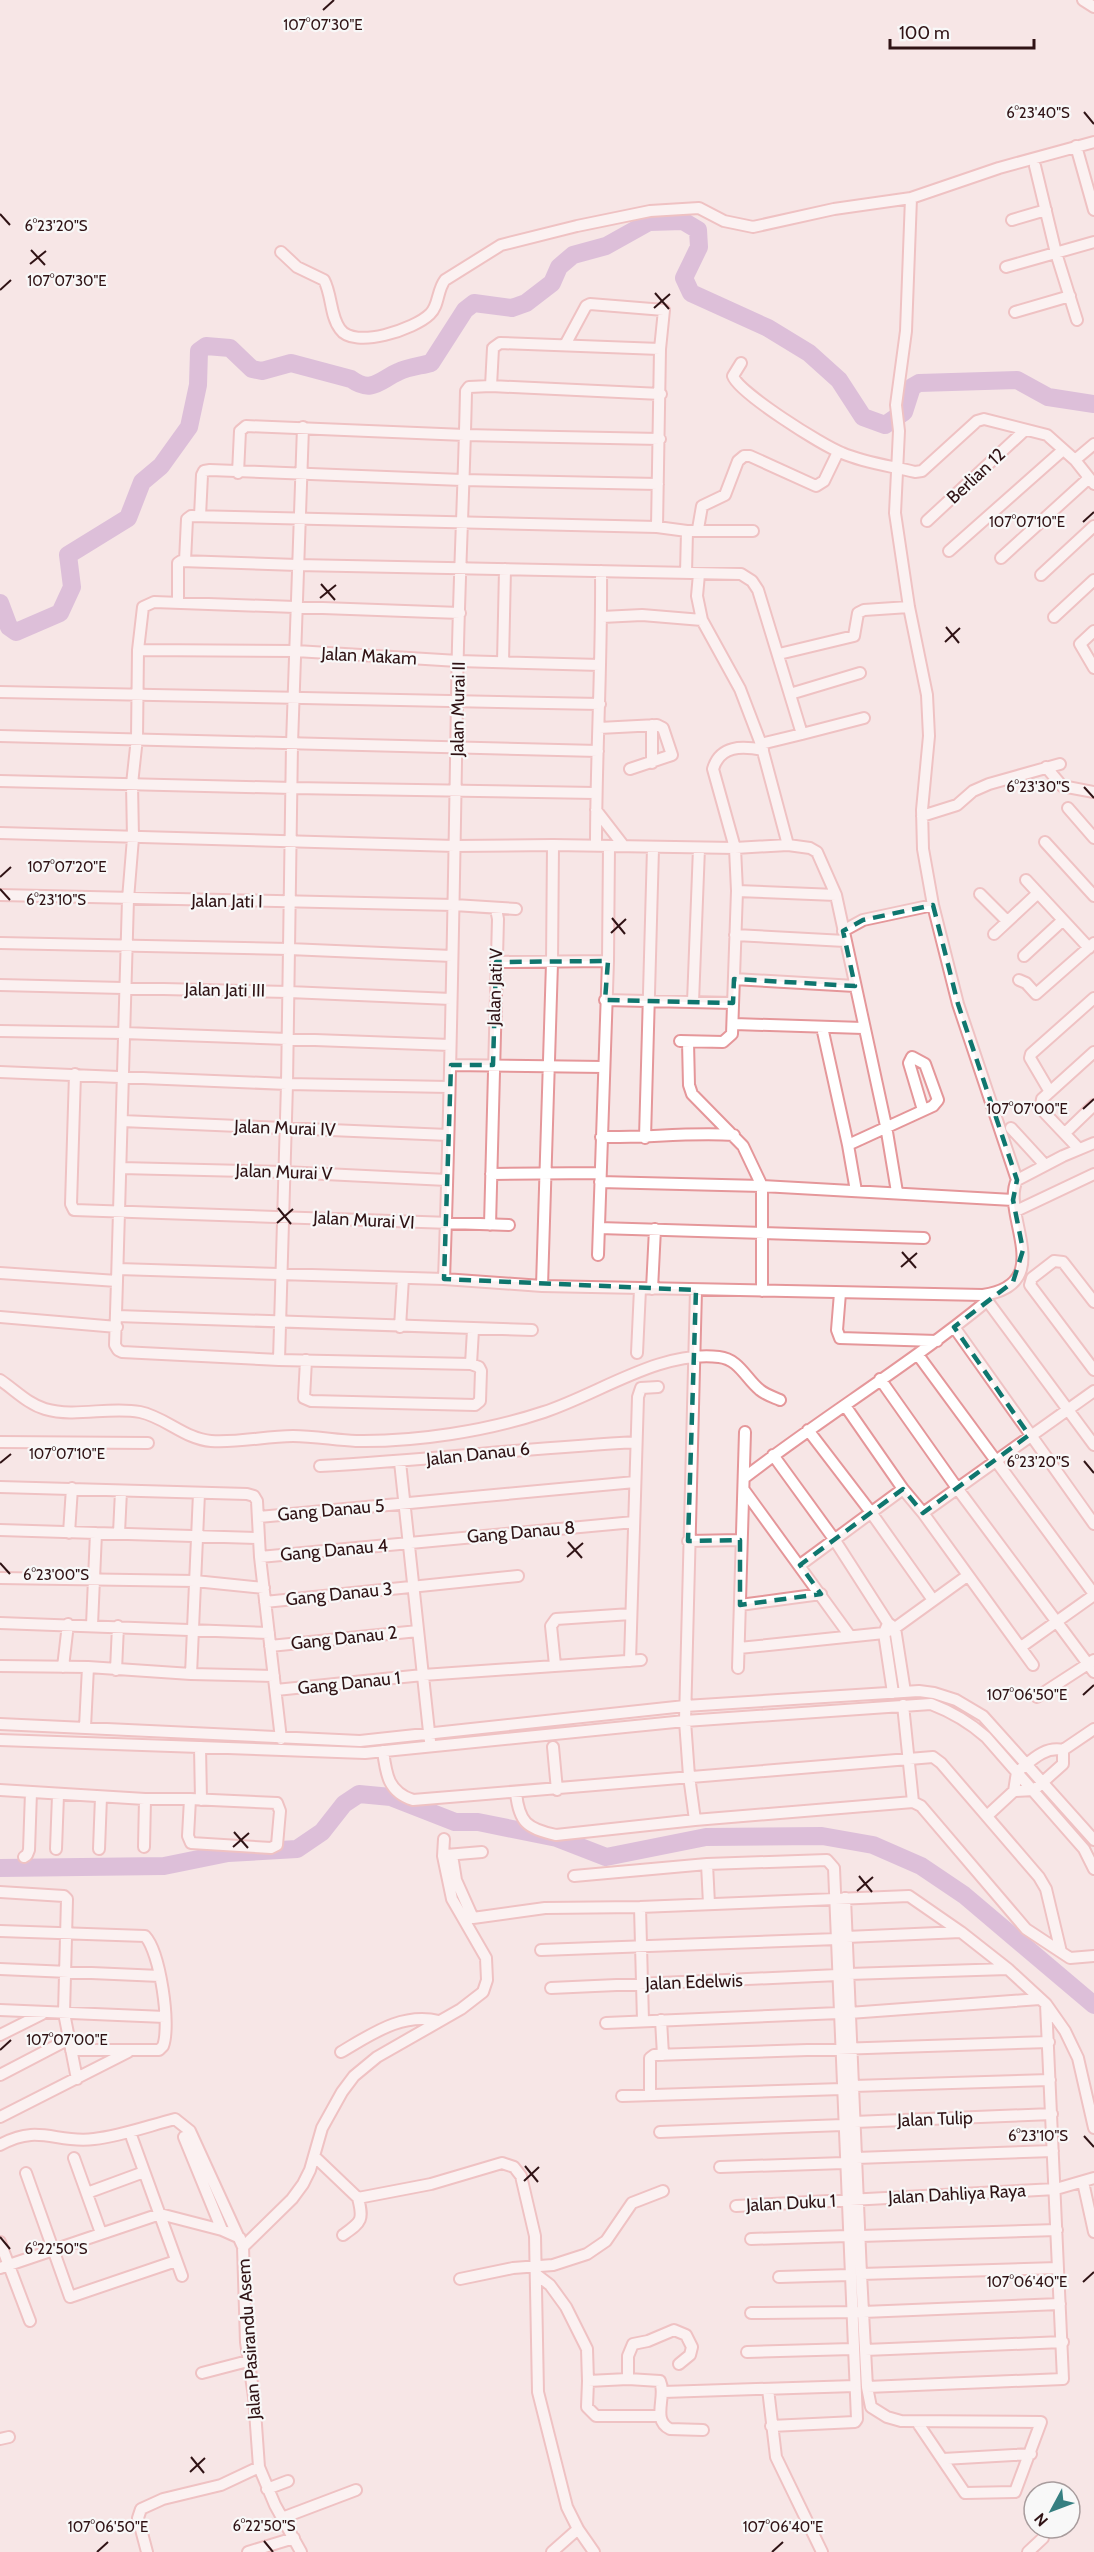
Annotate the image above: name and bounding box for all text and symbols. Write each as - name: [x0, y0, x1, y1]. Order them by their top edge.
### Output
- scale bar: [890, 12, 1034, 50]
- text: 107°07'30"E: [283, 16, 363, 34]
- text: 100 m: [899, 22, 950, 44]
- text: 6°23'40"S: [1006, 104, 1070, 122]
- text: 6°23'20"S: [24, 217, 88, 235]
- text: 107°07'30"E: [27, 272, 107, 290]
- street label: Berlian 12: [942, 443, 1010, 509]
- text: 107°07'10"E: [989, 513, 1065, 531]
- street label: Jalan Makam: [320, 642, 417, 669]
- street label: Jalan Murai II: [446, 661, 470, 758]
- text: 6°23'30"S: [1006, 778, 1070, 796]
- text: 107°07'20"E: [27, 858, 107, 876]
- street label: Jalan Jati I: [190, 889, 263, 913]
- text: 6°23'10"S: [26, 891, 86, 909]
- street label: Jalan Jati V: [483, 948, 507, 1027]
- street label: Jalan Jati III: [184, 978, 265, 1002]
- text: 107°07'00"E: [986, 1100, 1068, 1118]
- street label: Jalan Murai IV: [233, 1115, 336, 1141]
- street label: Jalan Murai V: [234, 1159, 333, 1185]
- street label: Jalan Murai VI: [312, 1206, 415, 1234]
- street label: Jalan Danau 6: [424, 1438, 531, 1470]
- text: 107°07'10"E: [29, 1445, 105, 1463]
- text: 6°23'20"S: [1006, 1453, 1070, 1471]
- street label: Gang Danau 5: [277, 1494, 385, 1526]
- street label: Gang Danau 8: [466, 1516, 576, 1548]
- street label: Gang Danau 4: [279, 1534, 389, 1566]
- text: 6°23'00"S: [23, 1566, 89, 1584]
- street label: Gang Danau 3: [284, 1577, 394, 1611]
- street label: Gang Danau 2: [290, 1621, 398, 1655]
- street label: Gang Danau 1: [296, 1667, 402, 1699]
- text: 107°06'50"E: [987, 1686, 1067, 1704]
- street label: Jalan Edelwis: [644, 1969, 743, 1995]
- text: 107°07'00"E: [26, 2031, 108, 2049]
- street label: Jalan Tulip: [896, 2107, 973, 2131]
- text: 6°23'10"S: [1008, 2127, 1068, 2145]
- street label: Jalan Dahliya Raya: [887, 2179, 1027, 2209]
- street label: Jalan Duku 1: [745, 2190, 836, 2216]
- text: 6°22'50"S: [24, 2240, 88, 2258]
- street label: Jalan Pasirandu Asem: [232, 2258, 266, 2421]
- text: 107°06'40"E: [987, 2273, 1067, 2291]
- north arrow: [1022, 2480, 1082, 2540]
- text: N: [1030, 2509, 1052, 2530]
- text: 6°22'50"S: [232, 2517, 296, 2535]
- text: 107°06'50"E: [68, 2518, 148, 2536]
- text: 107°06'40"E: [743, 2518, 823, 2536]

